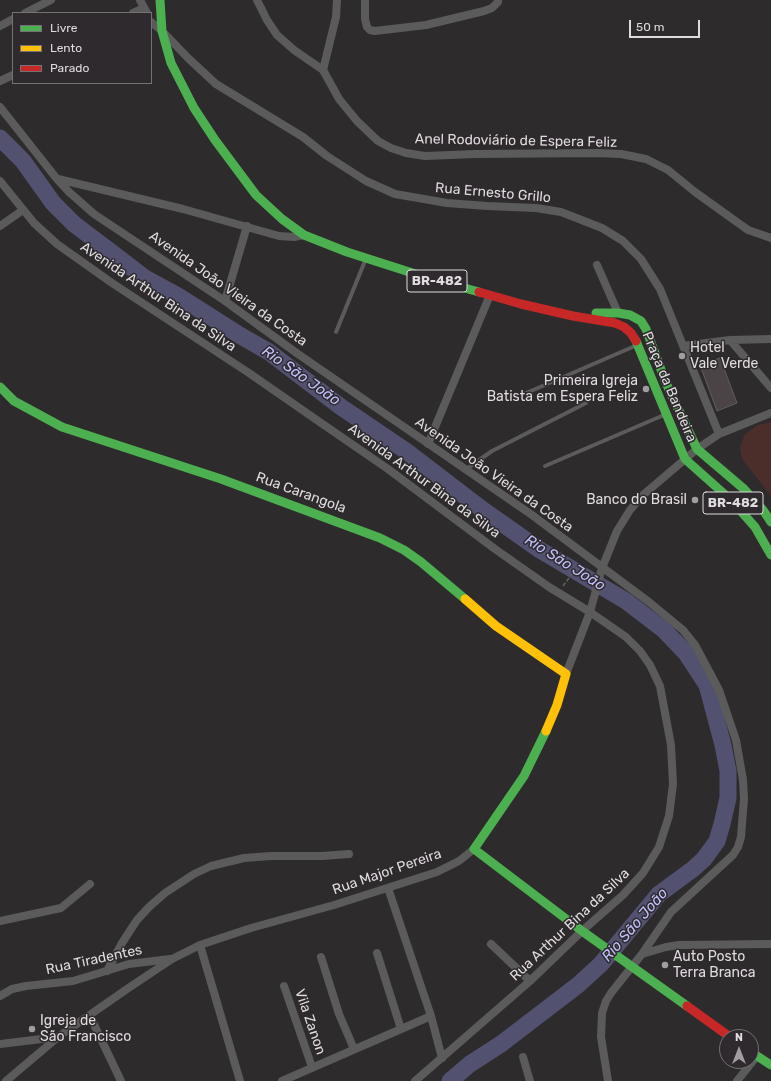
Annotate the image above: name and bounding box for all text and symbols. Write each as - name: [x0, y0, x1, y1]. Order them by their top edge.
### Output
- legend: [12, 12, 152, 84]
- scale bar: [631, 12, 702, 38]
- text: 50 m: [636, 20, 664, 34]
- text: Livre: [50, 21, 77, 35]
- text: Lento: [50, 41, 82, 55]
- text: Parado: [50, 61, 89, 75]
- street label: Anel Rodoviário de Espera Feliz: [415, 131, 617, 151]
- street label: Rua Ernesto Grillo: [434, 180, 552, 206]
- street label: Avenida João Vieira da Costa: [146, 228, 310, 350]
- street label: Avenida Arthur Bina da Silva: [77, 239, 239, 355]
- road number: BR-482: [407, 270, 467, 292]
- street label: Praça da Bandeira: [638, 329, 700, 445]
- place label: Hotel Vale Verde: [690, 340, 758, 372]
- water label: Rio São João: [258, 342, 344, 410]
- marker: Hotel Vale Verde: [677, 351, 687, 361]
- place label: Primeira Igreja Batista em Espera Feliz: [487, 373, 638, 406]
- marker: Primeira Igreja Batista em Espera Feliz: [641, 384, 651, 394]
- street label: Avenida João Vieira da Costa: [412, 414, 576, 536]
- street label: Avenida Arthur Bina da Silva: [345, 420, 503, 542]
- street label: Rua Carangola: [254, 469, 348, 517]
- place label: Banco do Brasil: [586, 492, 687, 508]
- road number: BR-482: [703, 492, 763, 514]
- marker: Banco do Brasil: [690, 495, 700, 505]
- water label: Rio São João: [521, 531, 609, 595]
- street label: Rua Major Pereira: [330, 845, 444, 899]
- street label: Rua Arthur Bina da Silva: [507, 865, 633, 985]
- water label: Rio São João: [598, 885, 672, 965]
- street label: Rua Tiradentes: [44, 942, 144, 978]
- place label: Auto Posto Terra Branca: [673, 949, 756, 982]
- marker: Auto Posto Terra Branca: [660, 960, 670, 970]
- street label: Vila Zanon: [291, 987, 329, 1057]
- place label: Igreja de São Francisco: [40, 1013, 131, 1046]
- marker: Igreja de São Francisco: [27, 1024, 37, 1034]
- north arrow: [719, 1029, 759, 1069]
- text: N: [735, 1031, 743, 1044]

